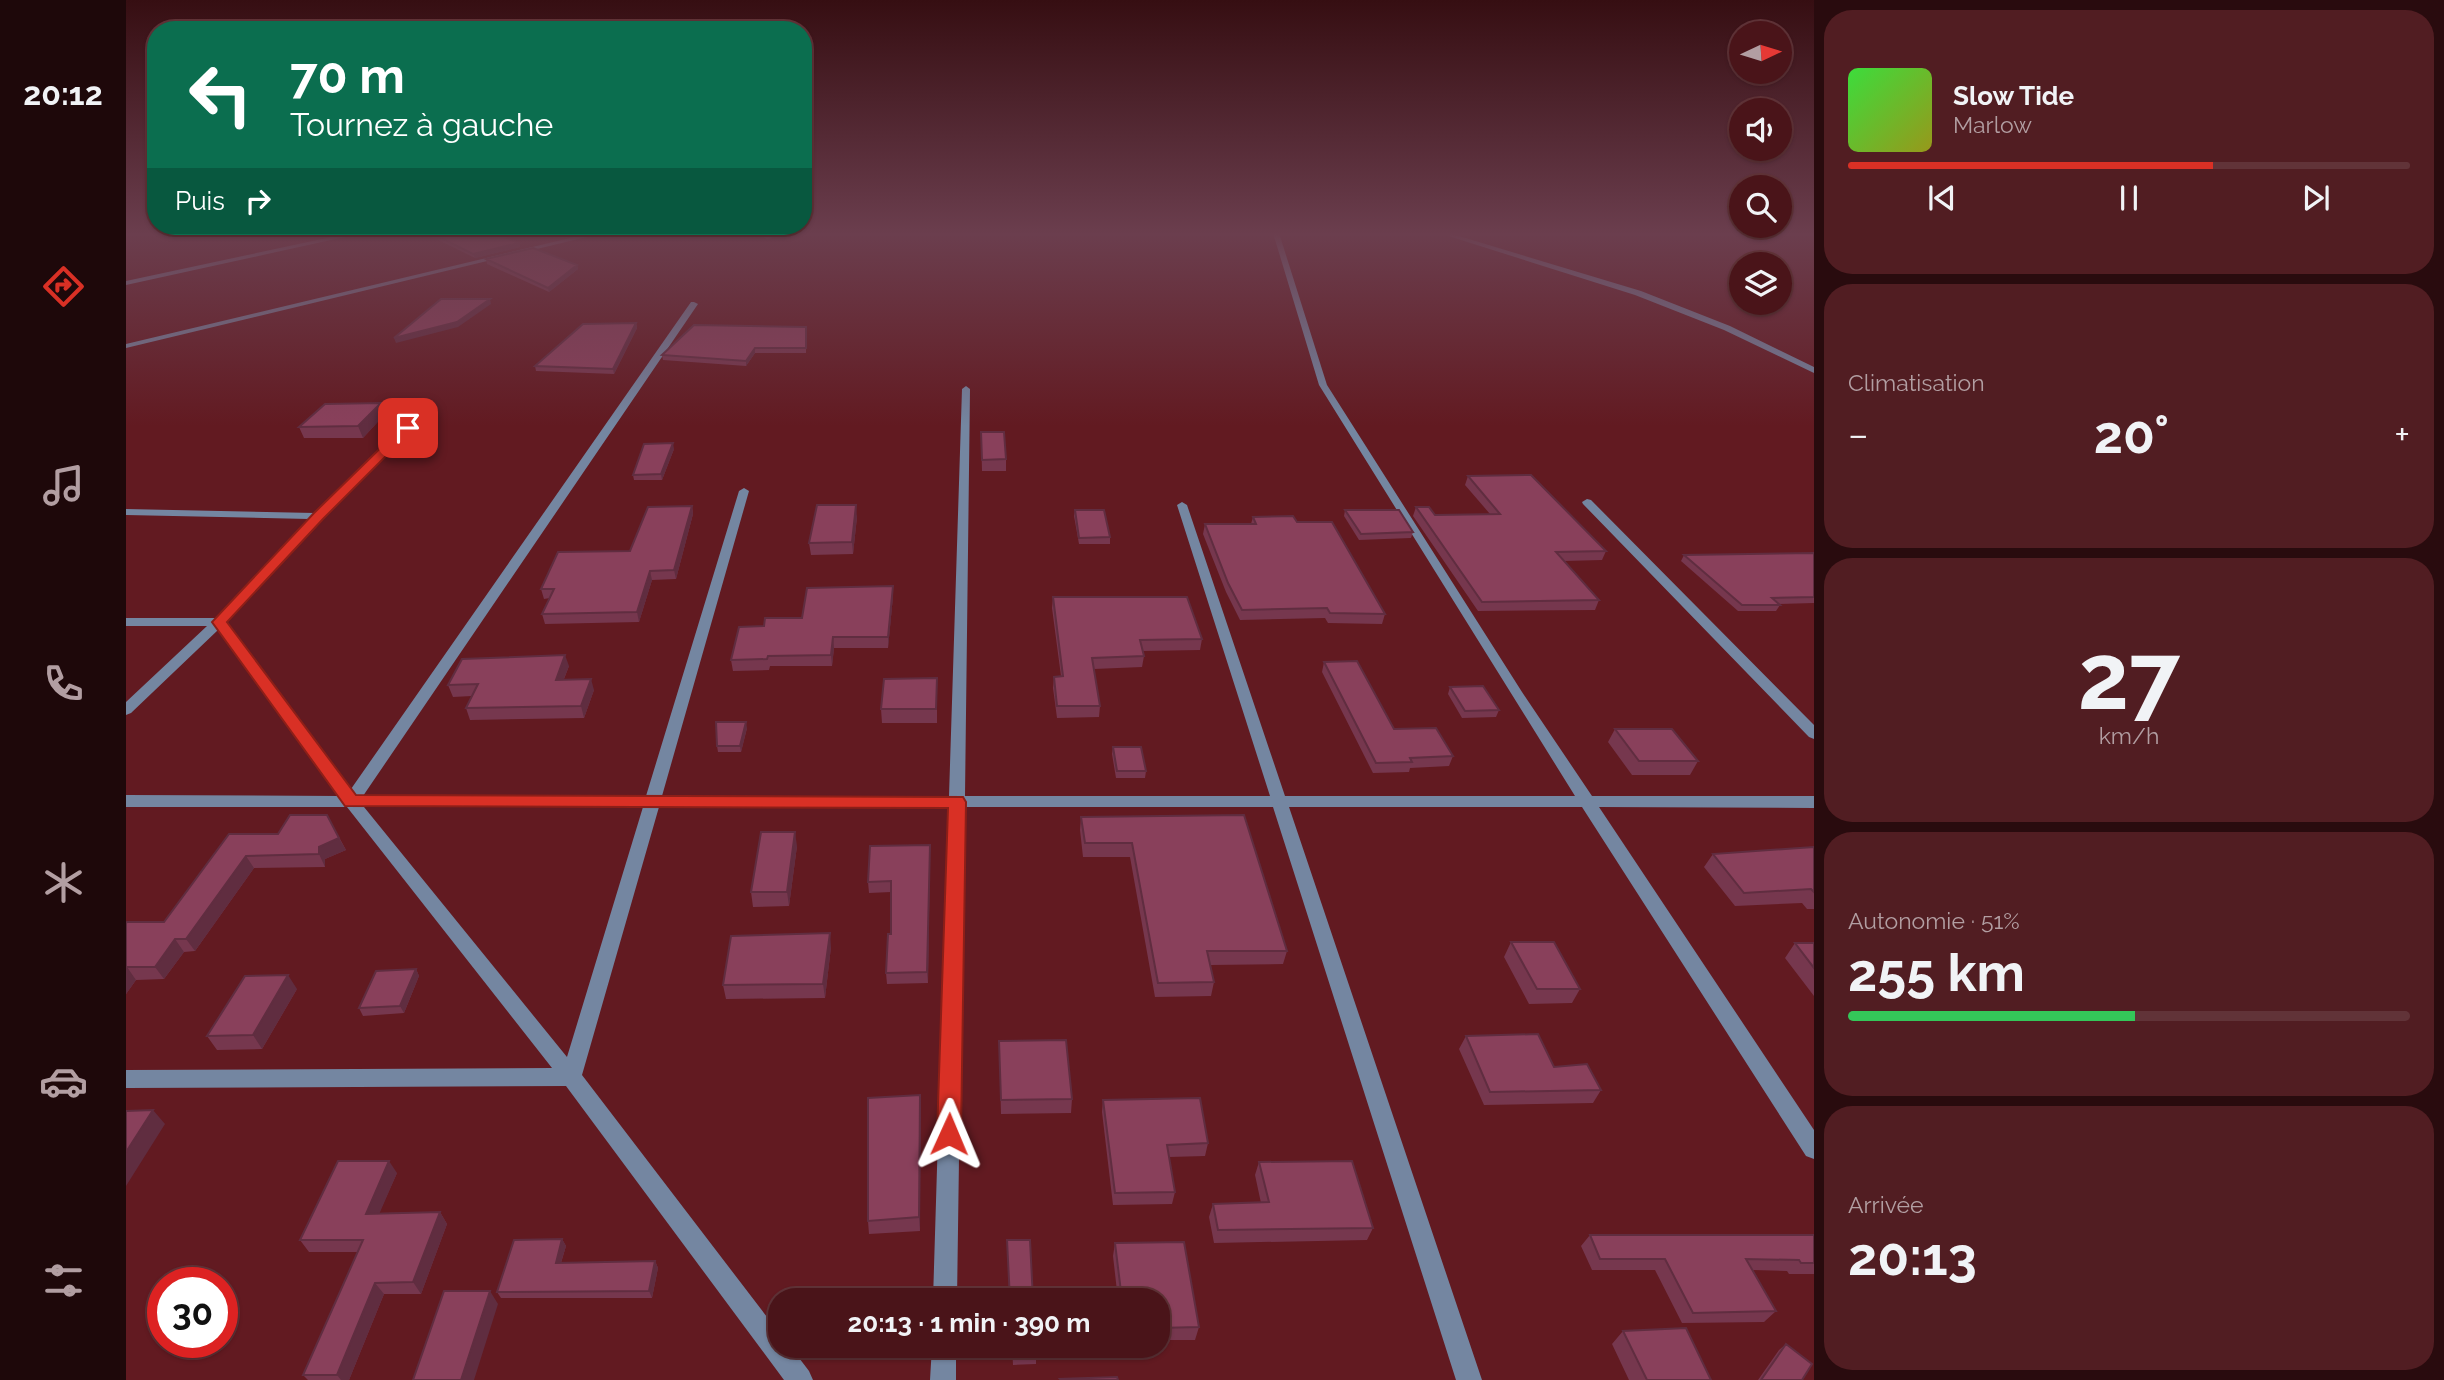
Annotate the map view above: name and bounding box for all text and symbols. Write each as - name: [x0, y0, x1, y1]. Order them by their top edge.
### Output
- north arrow: [1729, 21, 1792, 84]
- map controls: [1729, 21, 1792, 315]
- text: 70 m: [290, 47, 405, 104]
- icon: left: [175, 49, 266, 140]
- text: 20:12: [23, 75, 103, 112]
- text: Slow Tide: [1953, 81, 2074, 111]
- button: sound: [1729, 98, 1792, 161]
- text: Tournez à gauche: [290, 106, 553, 143]
- text: Marlow: [1953, 111, 2032, 138]
- button: search: [1729, 175, 1792, 238]
- icon: previous: [1923, 179, 1961, 217]
- icon: pause: [2110, 179, 2148, 217]
- icon: next: [2297, 179, 2335, 217]
- icon: right: [239, 182, 277, 220]
- text: Puis: [175, 186, 225, 216]
- button: layers: [1729, 252, 1792, 315]
- icon: directions: [39, 262, 88, 311]
- text: Climatisation: [1848, 369, 1985, 396]
- pin: [378, 398, 438, 458]
- text: 20°: [2094, 404, 2169, 465]
- icon: arrive: [389, 409, 427, 447]
- text: −: [1848, 412, 1868, 457]
- text: +: [2394, 412, 2410, 457]
- icon: music: [39, 461, 88, 510]
- text: 27: [2078, 623, 2180, 730]
- icon: phone: [39, 659, 88, 708]
- text: km/h: [2099, 722, 2159, 749]
- icon: climate: [39, 858, 88, 907]
- text: Autonomie · 51%: [1848, 907, 2020, 934]
- text: 255 km: [1848, 942, 2025, 1003]
- icon: car: [39, 1057, 88, 1106]
- position arrow: [912, 1097, 986, 1171]
- text: Arrivée: [1848, 1191, 1924, 1218]
- text: 20:13: [1848, 1226, 1977, 1287]
- icon: filters: [39, 1256, 88, 1305]
- speed limit sign: 30: [147, 1267, 238, 1358]
- text: 20:13 · 1 min · 390 m: [848, 1308, 1090, 1338]

